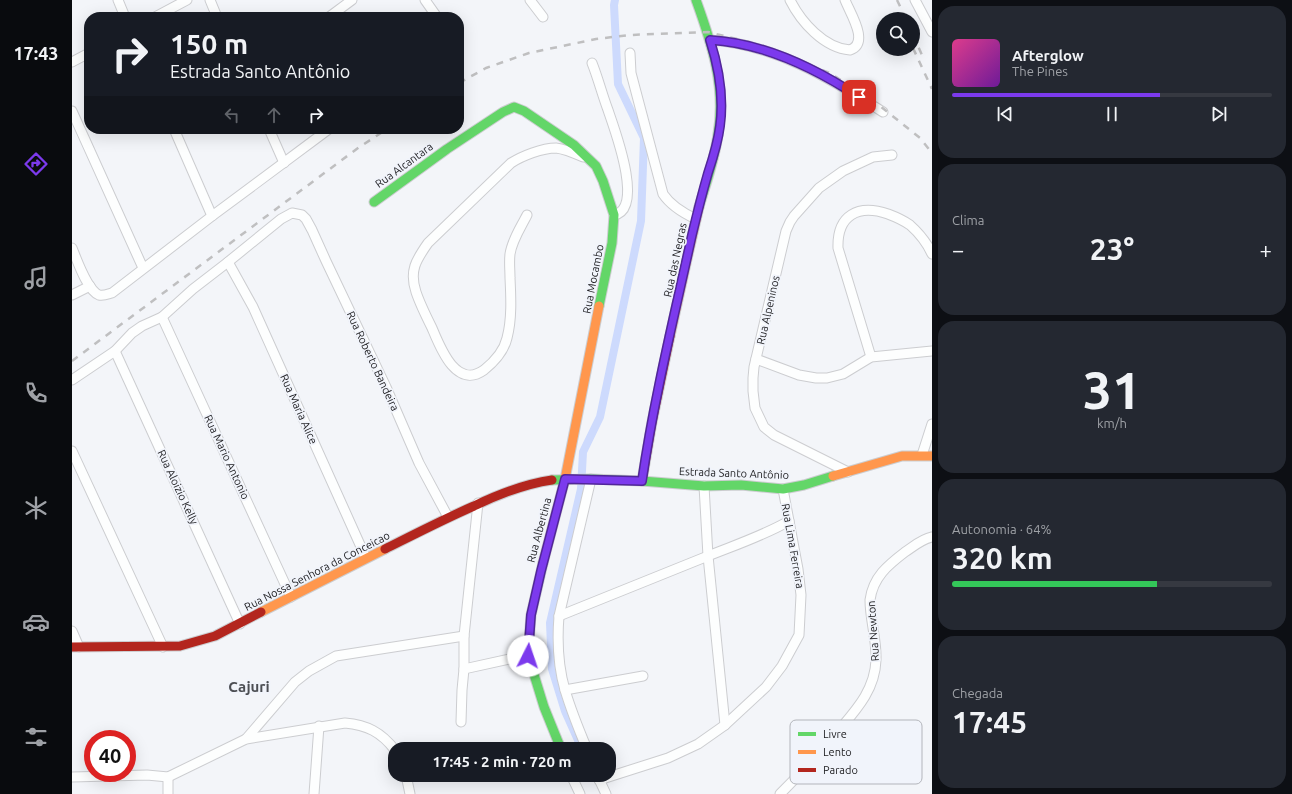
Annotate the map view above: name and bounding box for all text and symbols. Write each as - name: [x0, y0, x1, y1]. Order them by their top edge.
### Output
- map controls: [876, 12, 920, 56]
- button: search: [876, 12, 920, 56]
- icon: right: [104, 28, 156, 80]
- text: 150 m: [170, 28, 248, 59]
- text: 17:43: [13, 43, 59, 63]
- text: Afterglow: [1012, 47, 1084, 64]
- text: Estrada Santo Antônio: [170, 61, 350, 81]
- text: The Pines: [1012, 64, 1068, 78]
- pin: [842, 80, 876, 114]
- icon: arrive: [848, 86, 870, 108]
- icon: previous: [994, 103, 1016, 125]
- icon: pause: [1101, 103, 1123, 125]
- icon: next: [1208, 103, 1230, 125]
- icon: left: [221, 104, 243, 126]
- icon: ahead: [263, 104, 285, 126]
- icon: right: [305, 104, 327, 126]
- street label: Rua Alcantara: [373, 140, 435, 190]
- icon: directions: [22, 150, 50, 178]
- text: Clima: [952, 213, 984, 227]
- street label: Rua das Negras: [661, 222, 689, 298]
- text: 23°: [1090, 232, 1134, 266]
- text: −: [952, 237, 964, 262]
- text: +: [1260, 237, 1272, 262]
- street label: Rua Mocambo: [580, 243, 606, 315]
- icon: music: [22, 264, 50, 292]
- street label: Rua Alpeninos: [754, 274, 782, 346]
- street label: Rua Roberto Bandeira: [345, 309, 401, 413]
- text: 31: [1083, 361, 1141, 419]
- street label: Rua Maria Alice: [278, 372, 320, 446]
- icon: phone: [22, 379, 50, 407]
- street label: Rua Mario Antonio: [202, 413, 252, 501]
- text: km/h: [1097, 416, 1127, 430]
- street label: Rua Aloizio Kelly: [155, 448, 201, 527]
- street label: Estrada Santo Antônio: [679, 465, 789, 481]
- icon: climate: [22, 494, 50, 522]
- street label: Rua Albertina: [525, 496, 553, 564]
- street label: Rua Lima Ferreira: [780, 503, 806, 589]
- text: Autonomia · 64%: [952, 522, 1051, 536]
- street label: Rua Nossa Senhora da Conceicao: [242, 529, 392, 613]
- text: 320 km: [952, 541, 1053, 575]
- street label: Rua Newton: [865, 600, 881, 662]
- icon: car: [22, 608, 50, 636]
- position arrow: [507, 635, 549, 677]
- district label: Cajuri: [228, 678, 270, 695]
- text: Chegada: [952, 686, 1003, 700]
- text: 17:45: [952, 705, 1027, 739]
- legend: [790, 720, 922, 784]
- icon: filters: [22, 723, 50, 751]
- text: Livre: [823, 728, 847, 740]
- speed limit sign: 40: [84, 730, 136, 782]
- text: Lento: [823, 746, 852, 758]
- text: 17:45 · 2 min · 720 m: [433, 753, 571, 770]
- text: Parado: [823, 764, 858, 776]

